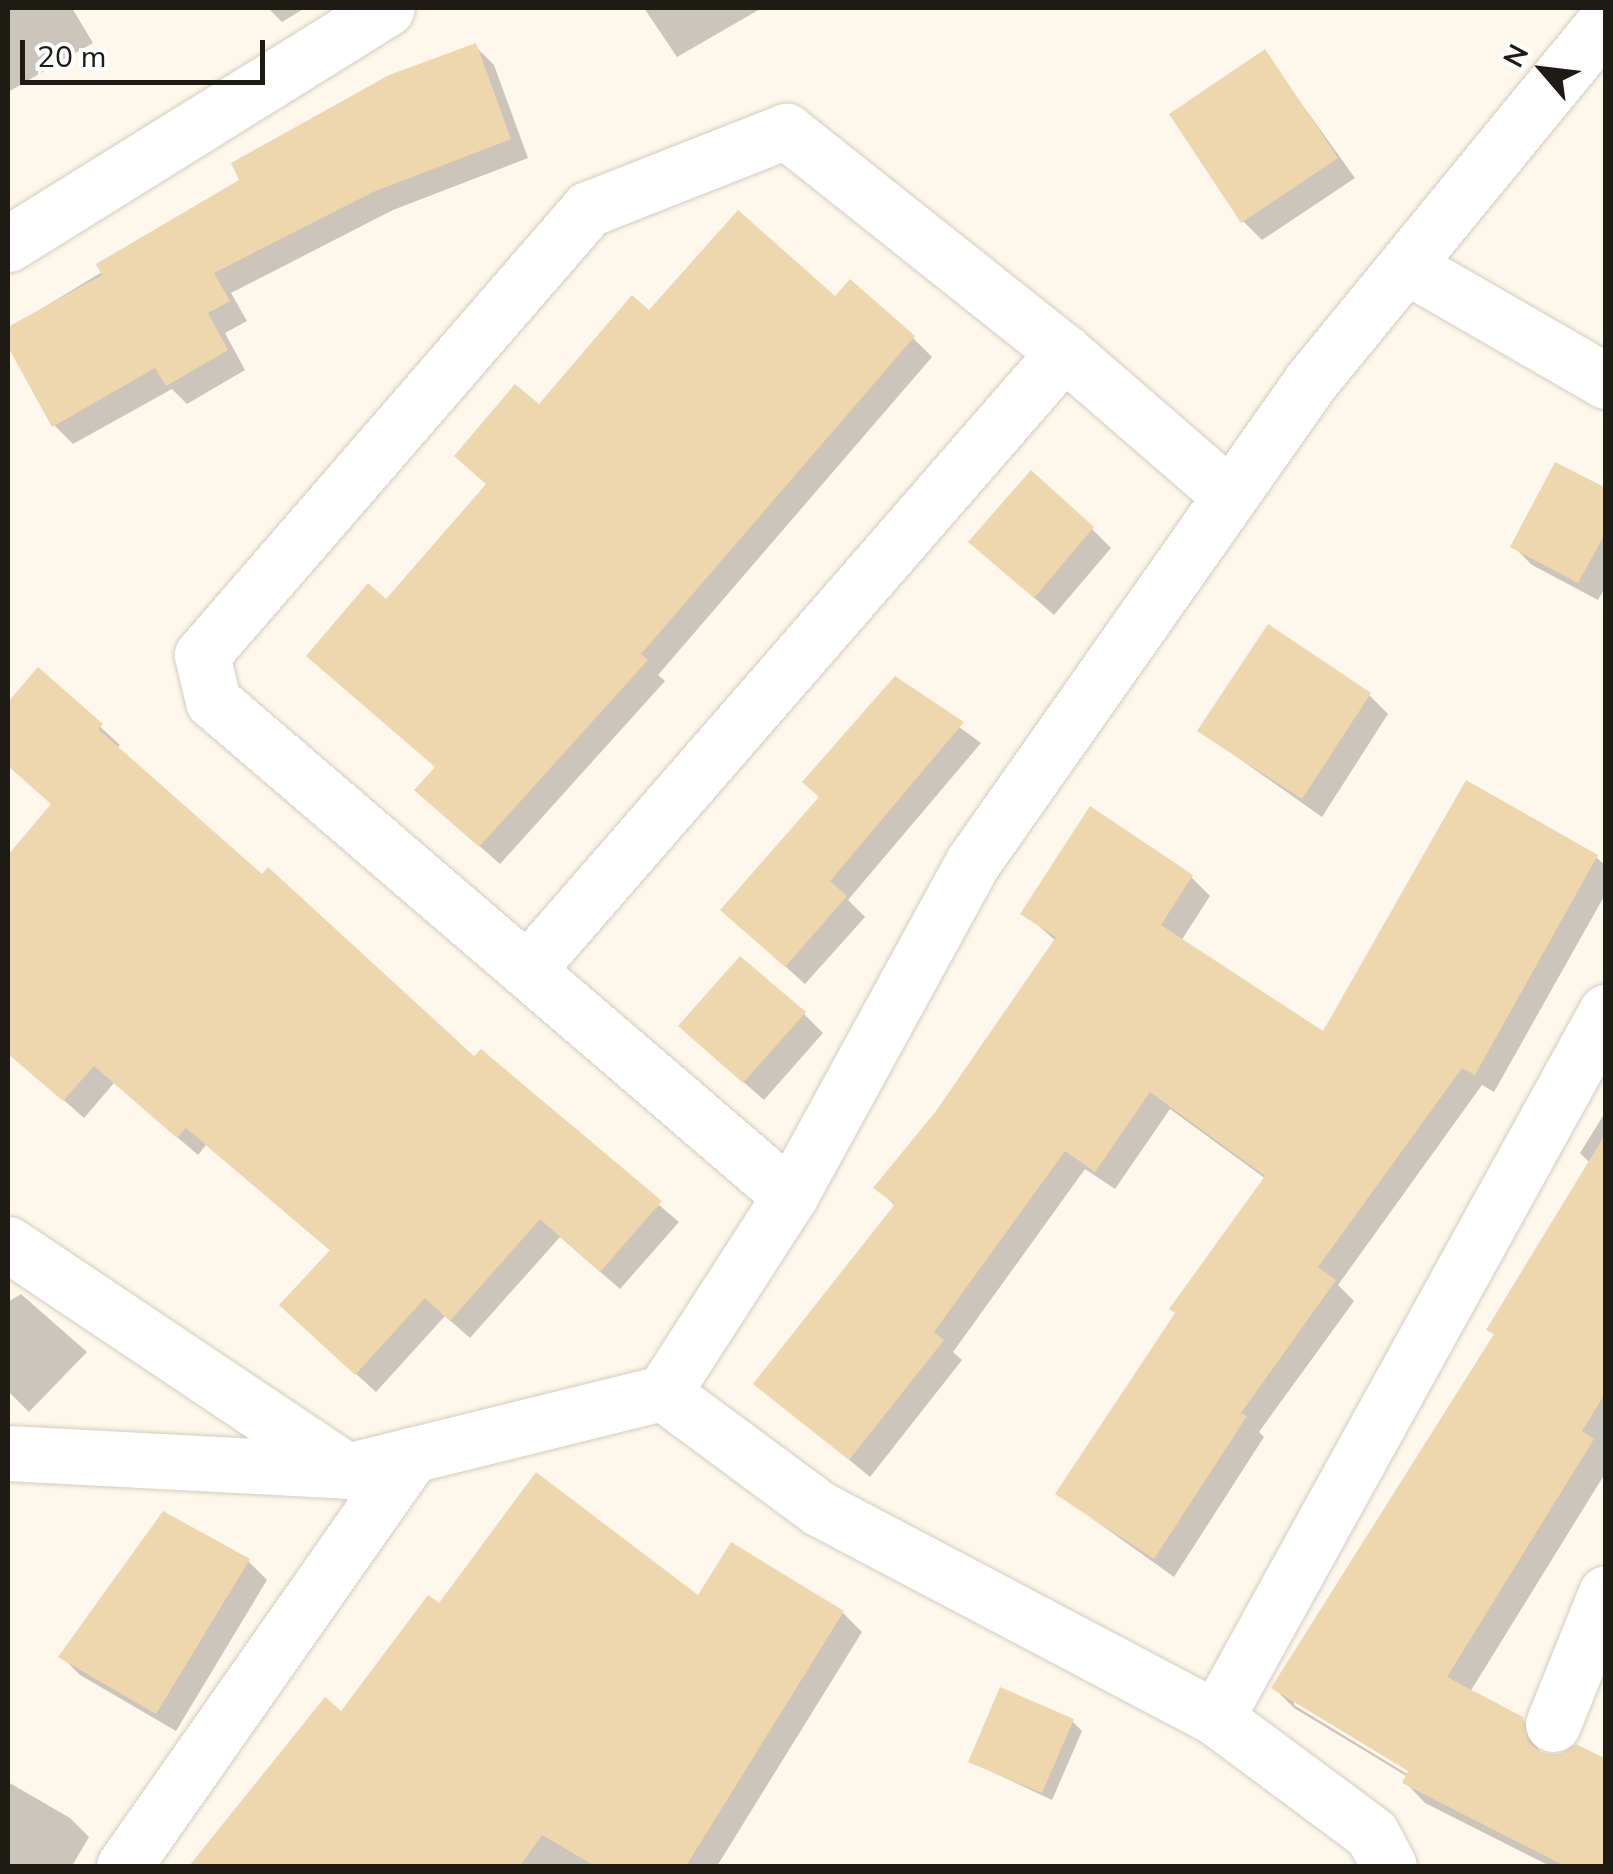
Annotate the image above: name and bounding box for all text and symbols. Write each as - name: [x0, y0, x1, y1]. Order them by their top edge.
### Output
- scale bar: [25, 20, 270, 82]
- north arrow: [1493, 20, 1593, 120]
- text: 20 m: [37, 37, 106, 78]
- text: N: [1495, 38, 1538, 74]

